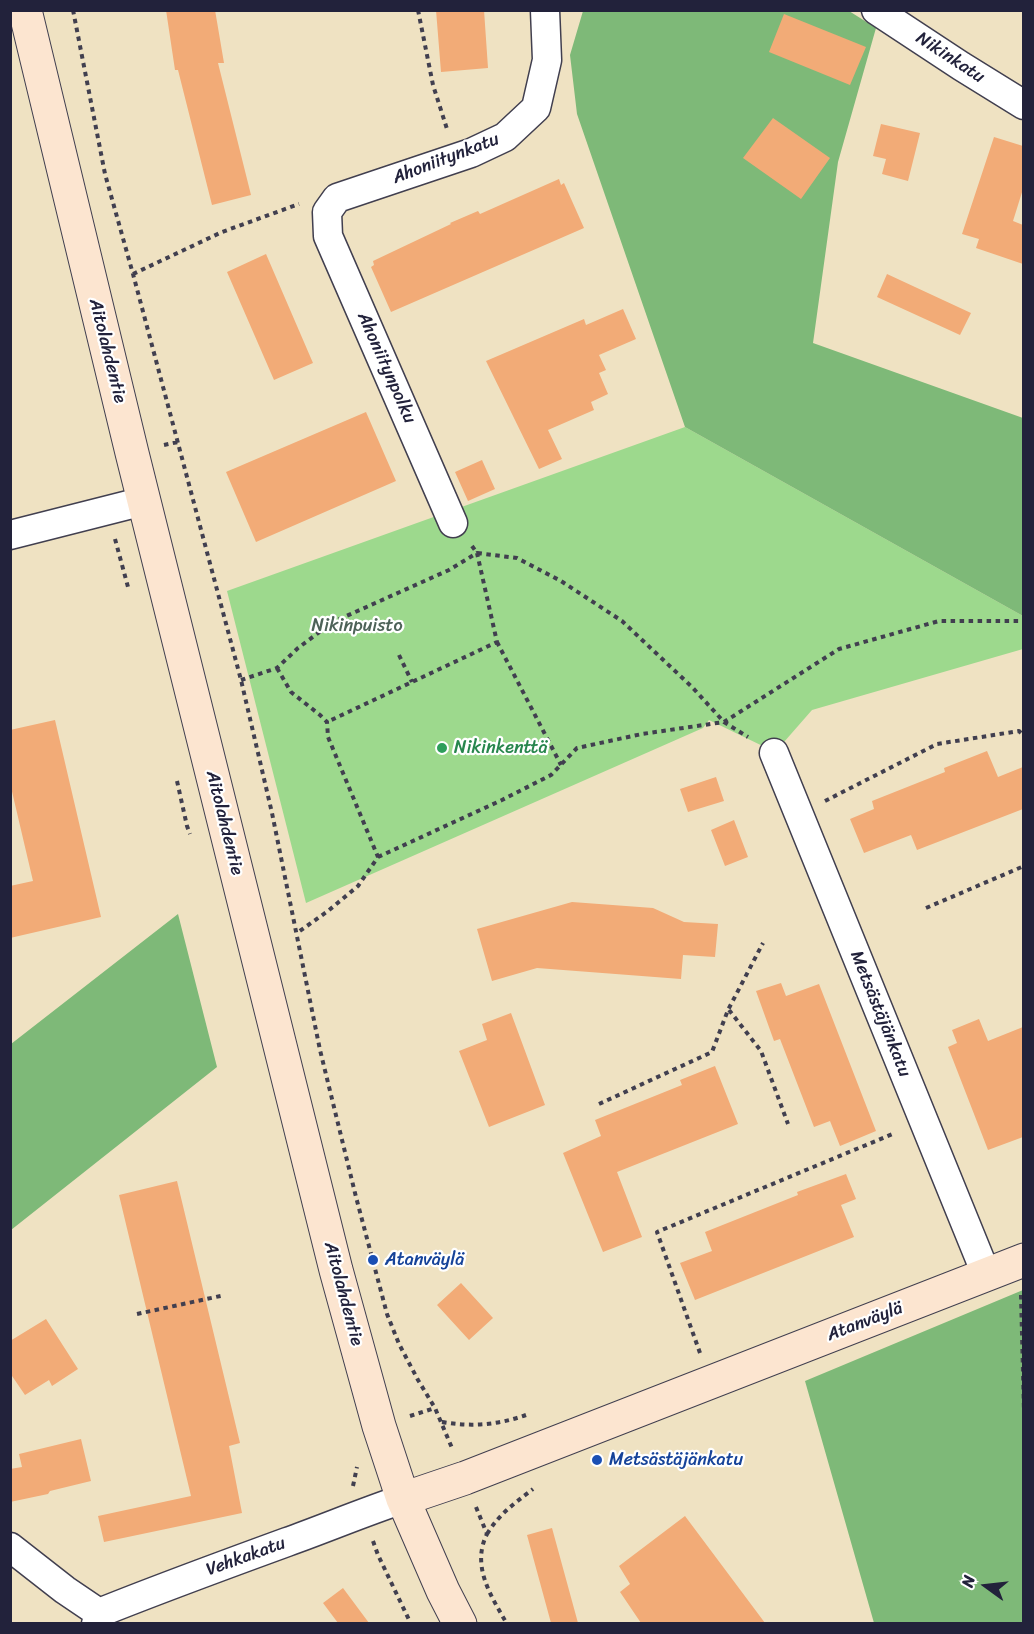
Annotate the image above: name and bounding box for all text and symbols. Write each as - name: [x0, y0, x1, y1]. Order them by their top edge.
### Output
- street label: Nikinkatu: [912, 28, 988, 88]
- street label: Ahoniitynkatu: [390, 129, 502, 189]
- street label: Aitolahdentie: [84, 297, 130, 405]
- street label: Ahoniitynpolku: [352, 309, 420, 427]
- park label: Nikinpuisto: [311, 615, 403, 637]
- place label: Nikinkenttä: [454, 737, 548, 759]
- marker: Nikinkenttä: [435, 741, 449, 755]
- street label: Aitolahdentie: [201, 769, 247, 877]
- street label: Metsästäjänkatu: [845, 948, 915, 1080]
- street label: Aitolahdentie: [319, 1240, 367, 1348]
- place label: Atanväylä: [385, 1249, 464, 1271]
- marker: Atanväylä: [366, 1253, 380, 1267]
- street label: Atanväylä: [824, 1298, 906, 1346]
- place label: Metsästäjänkatu: [609, 1449, 743, 1471]
- marker: Metsästäjänkatu: [590, 1453, 604, 1467]
- street label: Vehkakatu: [203, 1533, 289, 1581]
- north arrow: [956, 1556, 1016, 1616]
- text: N: [953, 1572, 984, 1590]

